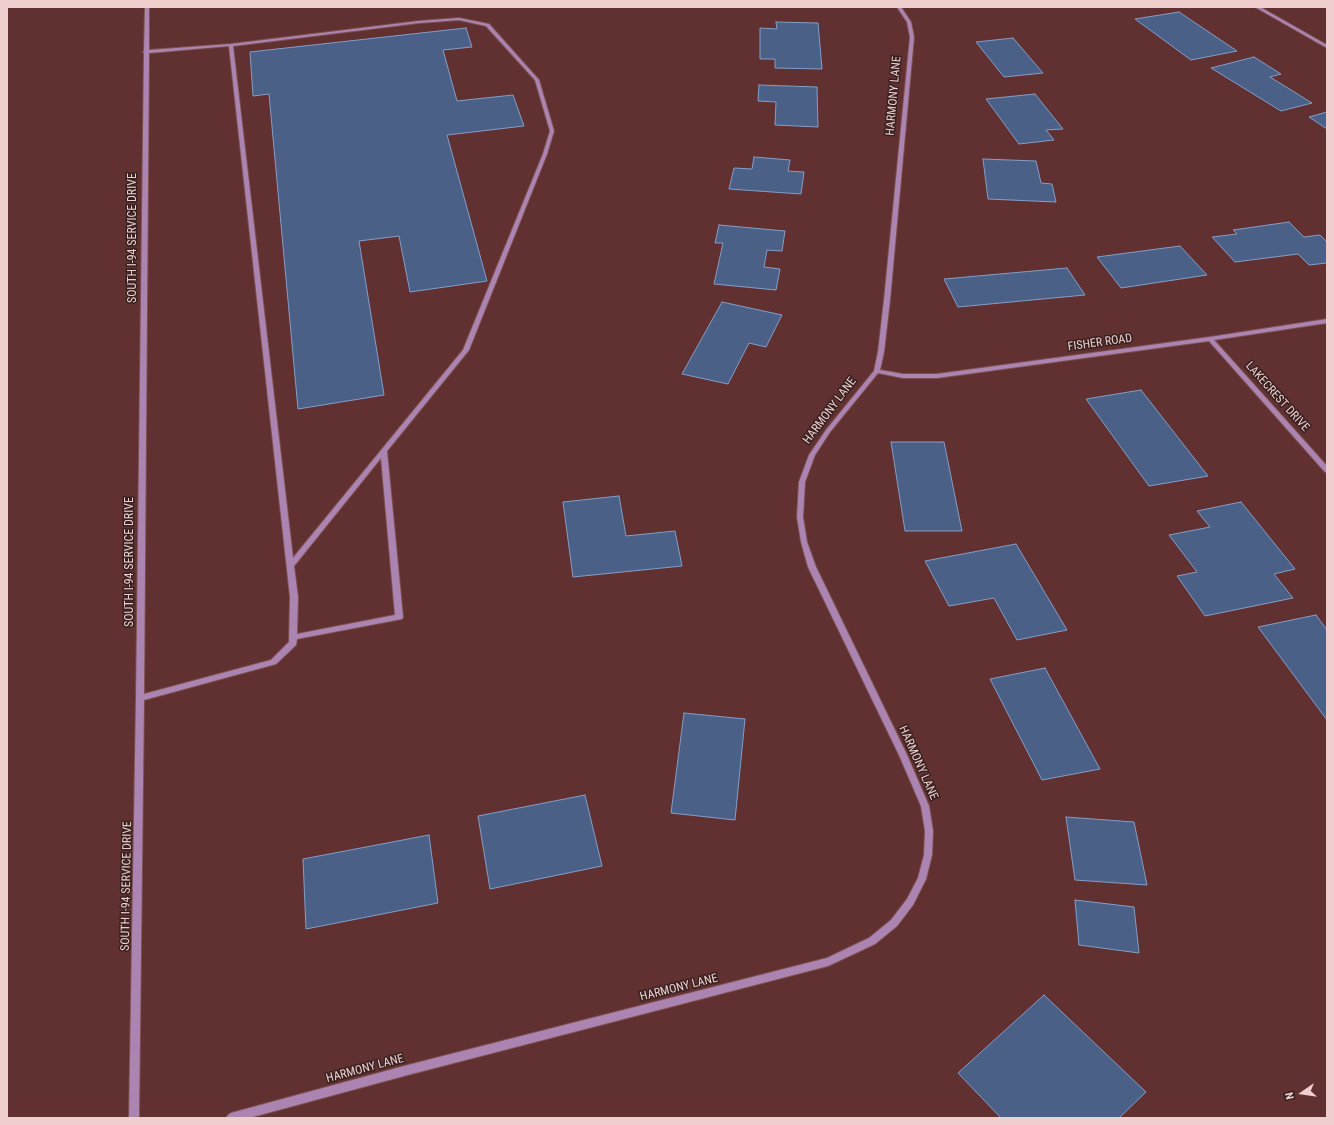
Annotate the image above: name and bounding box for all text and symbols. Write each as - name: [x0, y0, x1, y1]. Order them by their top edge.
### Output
- street label: HARMONY LANE: [883, 56, 905, 136]
- street label: SOUTH I-94 SERVICE DRIVE: [126, 173, 140, 303]
- street label: FISHER ROAD: [1067, 331, 1133, 355]
- street label: LAKECREST DRIVE: [1242, 359, 1312, 435]
- street label: HARMONY LANE: [800, 375, 860, 447]
- street label: SOUTH I-94 SERVICE DRIVE: [123, 497, 137, 627]
- street label: HARMONY LANE: [895, 724, 941, 802]
- street label: SOUTH I-94 SERVICE DRIVE: [119, 821, 135, 951]
- street label: HARMONY LANE: [639, 971, 719, 1005]
- street label: HARMONY LANE: [325, 1052, 405, 1086]
- north arrow: [1282, 1073, 1322, 1113]
- text: N: [1283, 1091, 1297, 1101]

